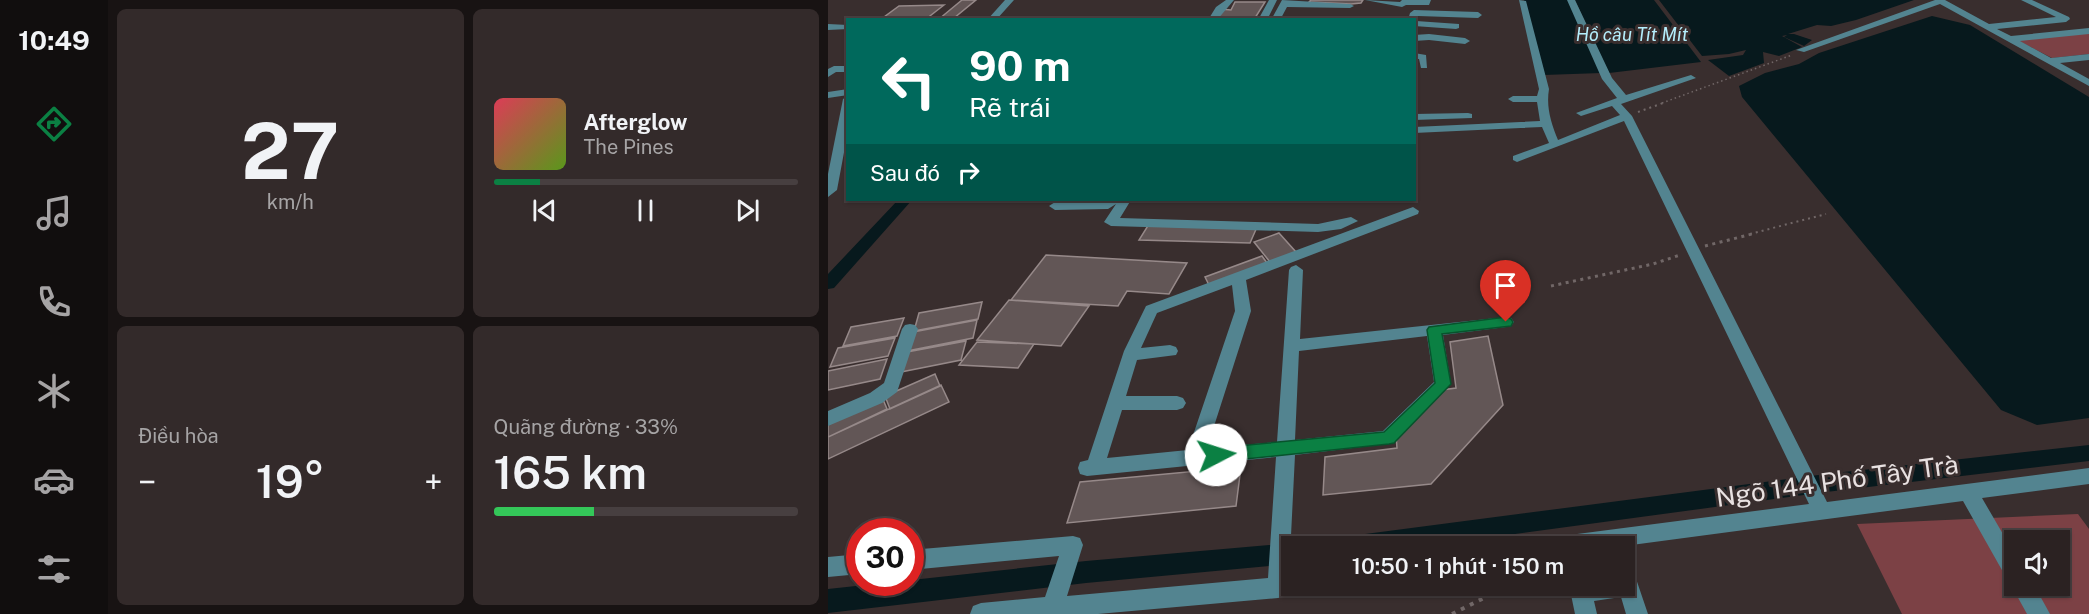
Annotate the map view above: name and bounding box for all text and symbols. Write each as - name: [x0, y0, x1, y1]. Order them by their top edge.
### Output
- text: 10:49: [18, 24, 90, 56]
- water label: Hồ câu Tít Mít: [1576, 24, 1688, 45]
- text: 90 m: [969, 41, 1071, 90]
- icon: left: [870, 42, 948, 120]
- text: Rẽ trái: [969, 91, 1051, 123]
- icon: directions: [33, 103, 75, 145]
- text: 27: [241, 105, 339, 197]
- text: Afterglow: [584, 109, 687, 135]
- text: The Pines: [584, 135, 674, 159]
- icon: right: [952, 156, 985, 189]
- text: Sau đó: [870, 160, 940, 186]
- text: km/h: [267, 190, 314, 214]
- icon: music: [33, 192, 75, 234]
- icon: previous: [528, 194, 561, 227]
- icon: pause: [629, 194, 662, 227]
- icon: next: [731, 194, 764, 227]
- pin: [1480, 260, 1531, 322]
- icon: arrive: [1489, 269, 1522, 302]
- icon: phone: [33, 281, 75, 323]
- icon: climate: [33, 370, 75, 412]
- text: Quãng đường · 33%: [494, 415, 678, 439]
- position arrow: [1184, 423, 1248, 487]
- text: Điều hòa: [138, 424, 219, 448]
- text: 165 km: [494, 446, 647, 499]
- street label: Ngõ 144 Phố Tây Trà: [1714, 448, 1960, 513]
- text: 19°: [256, 455, 325, 508]
- icon: car: [33, 459, 75, 501]
- text: −: [138, 463, 156, 501]
- text: +: [424, 463, 443, 501]
- speed limit sign: 30: [846, 518, 924, 596]
- map controls: [2004, 530, 2070, 596]
- button: sound: [2004, 530, 2070, 596]
- icon: filters: [33, 548, 75, 590]
- text: 10:50 · 1 phút · 150 m: [1352, 553, 1564, 579]

